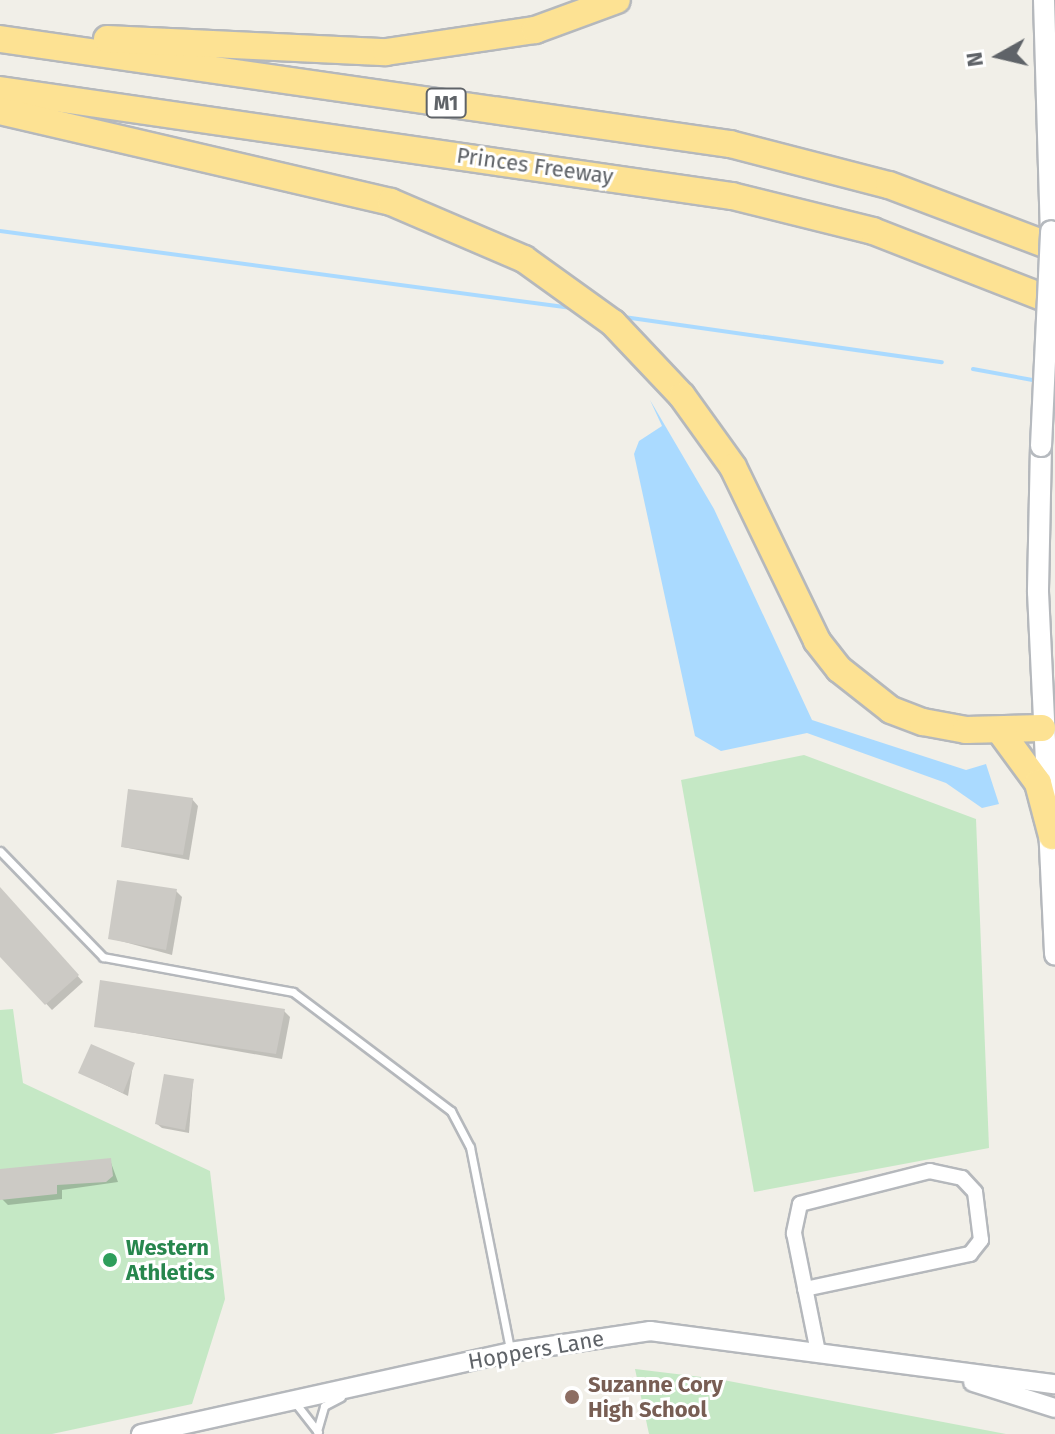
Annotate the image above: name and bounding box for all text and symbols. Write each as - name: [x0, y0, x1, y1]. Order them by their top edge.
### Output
- north arrow: [959, 16, 1039, 96]
- text: N: [960, 50, 989, 69]
- road number: M1: [424, 87, 468, 119]
- street label: Princes Freeway: [455, 142, 615, 190]
- place label: Western Athletics: [126, 1234, 215, 1286]
- marker: Western Athletics: [101, 1251, 119, 1269]
- street label: Hoppers Lane: [466, 1325, 606, 1375]
- place label: Suzanne Cory High School: [588, 1371, 723, 1422]
- marker: Suzanne Cory High School: [563, 1388, 581, 1406]

